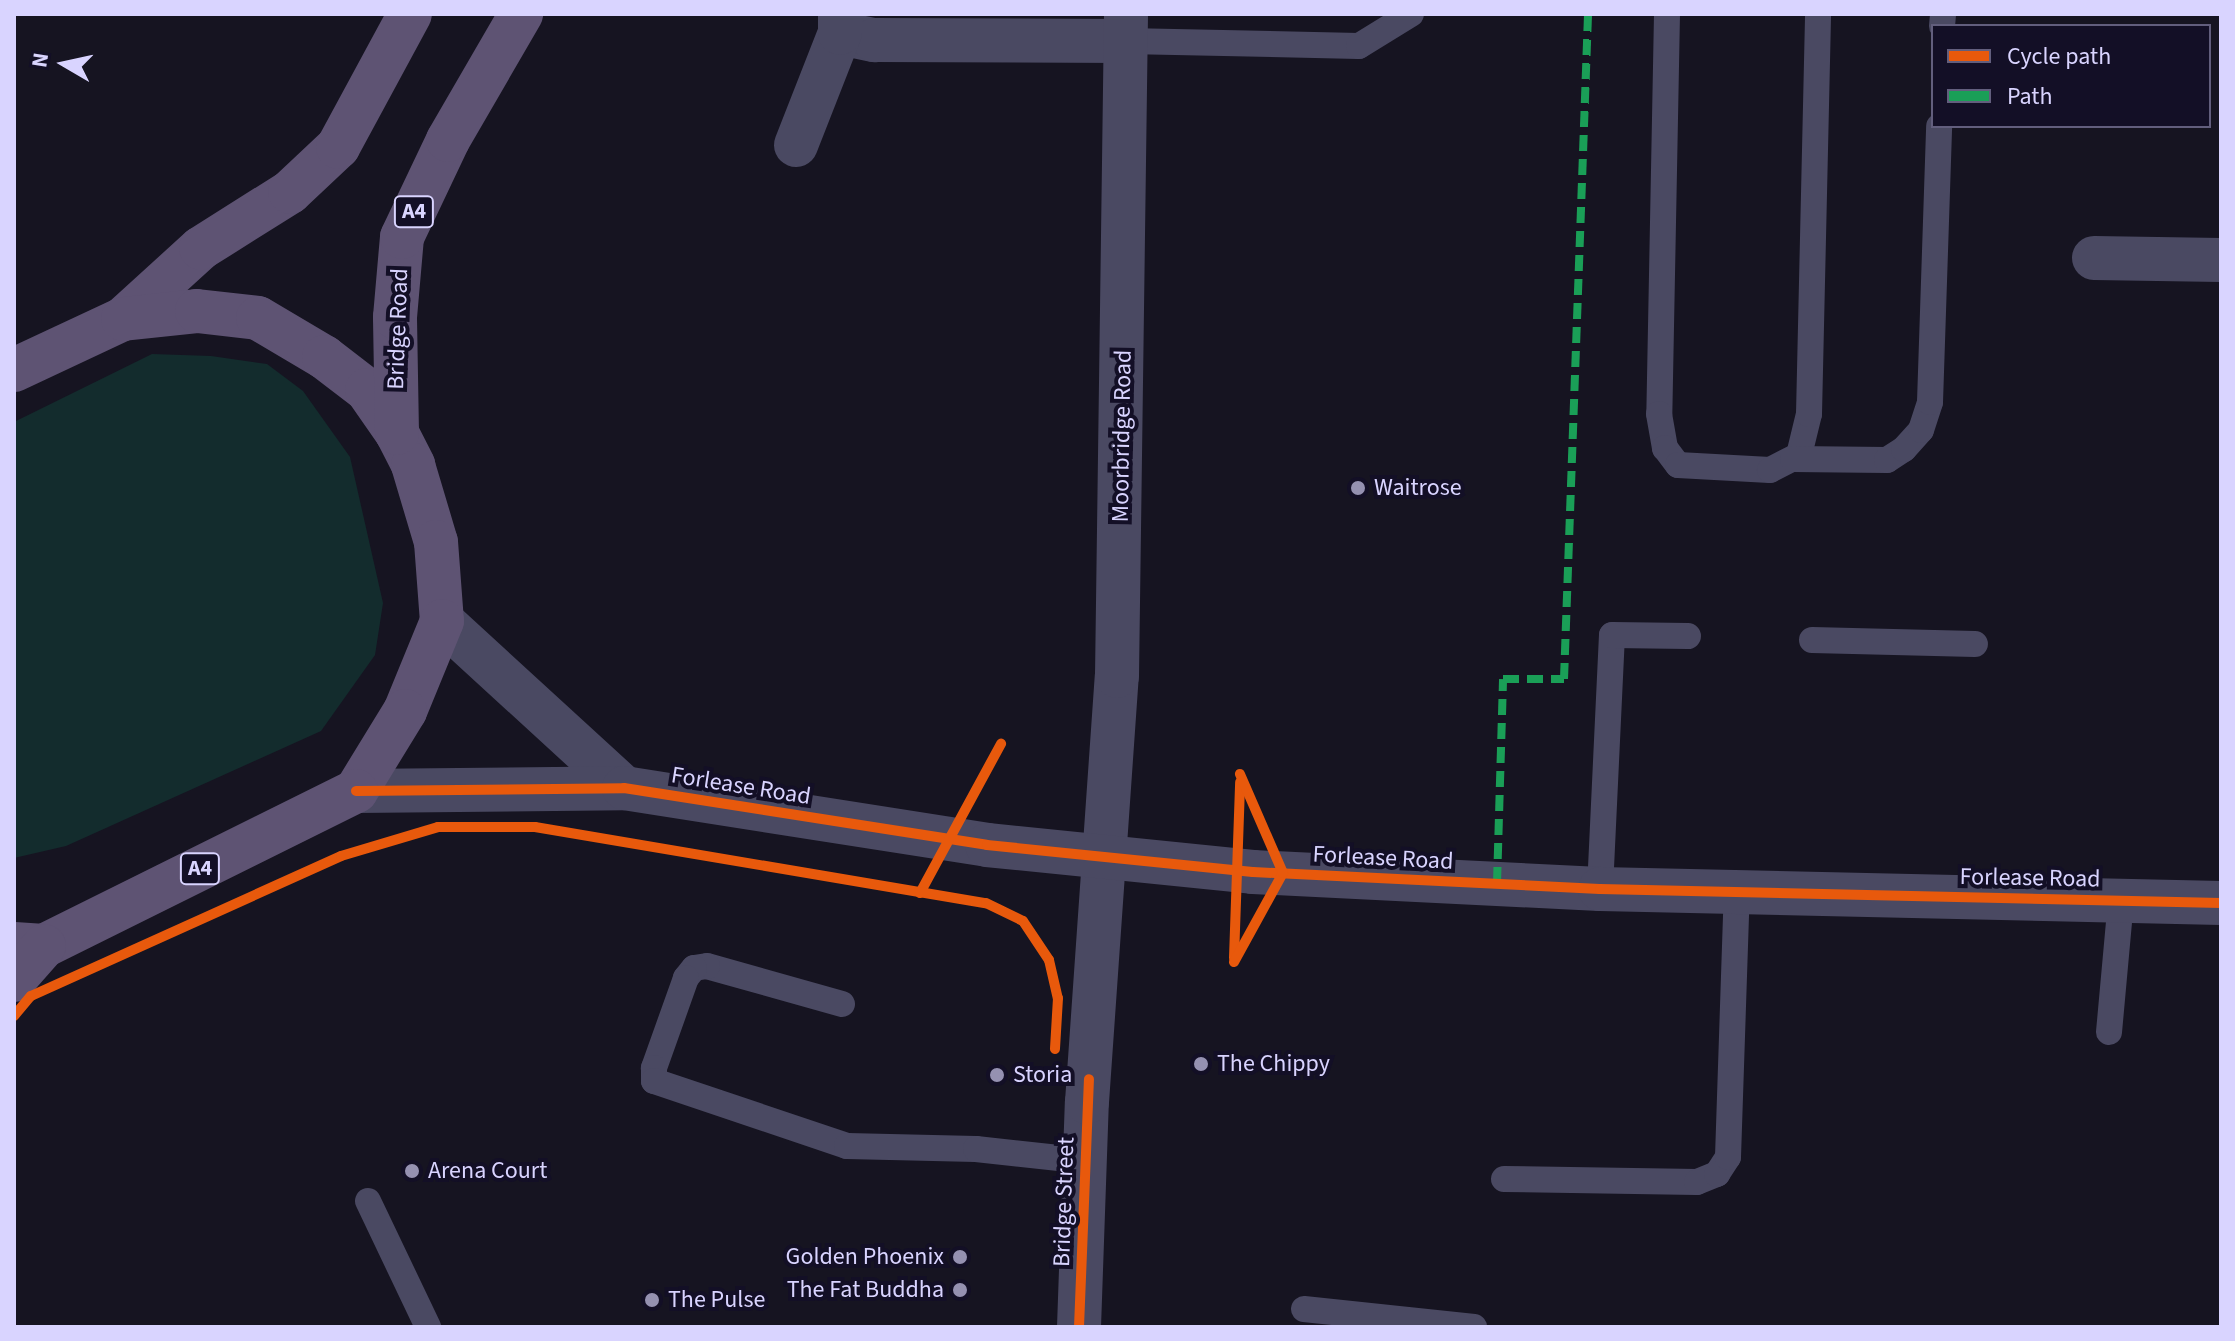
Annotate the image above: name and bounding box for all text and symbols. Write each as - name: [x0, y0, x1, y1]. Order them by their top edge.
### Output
- north arrow: [24, 24, 104, 104]
- legend: [1931, 24, 2211, 128]
- text: Cycle path: [2007, 39, 2111, 74]
- text: N: [23, 51, 57, 70]
- text: Path: [2007, 79, 2053, 114]
- road number: A4: [392, 194, 436, 230]
- street label: Bridge Road: [381, 268, 415, 390]
- street label: Moorbridge Road: [1106, 349, 1138, 523]
- place label: Waitrose: [1374, 474, 1462, 502]
- marker: Waitrose: [1349, 479, 1367, 497]
- street label: Forlease Road: [669, 761, 813, 811]
- street label: Forlease Road: [1312, 840, 1454, 876]
- road number: A4: [178, 851, 222, 887]
- street label: Forlease Road: [1959, 862, 2101, 894]
- place label: The Chippy: [1217, 1050, 1330, 1078]
- marker: The Chippy: [1192, 1055, 1210, 1073]
- place label: Storia: [1013, 1061, 1072, 1089]
- marker: Storia: [988, 1066, 1006, 1084]
- street label: Bridge Street: [1047, 1136, 1081, 1268]
- place label: Arena Court: [428, 1157, 547, 1185]
- marker: Arena Court: [403, 1162, 421, 1180]
- place label: Golden Phoenix: [786, 1243, 944, 1271]
- marker: Golden Phoenix: [951, 1248, 969, 1266]
- place label: The Fat Buddha: [787, 1276, 944, 1304]
- marker: The Fat Buddha: [951, 1281, 969, 1299]
- place label: The Pulse: [668, 1286, 765, 1314]
- marker: The Pulse: [643, 1291, 661, 1309]

